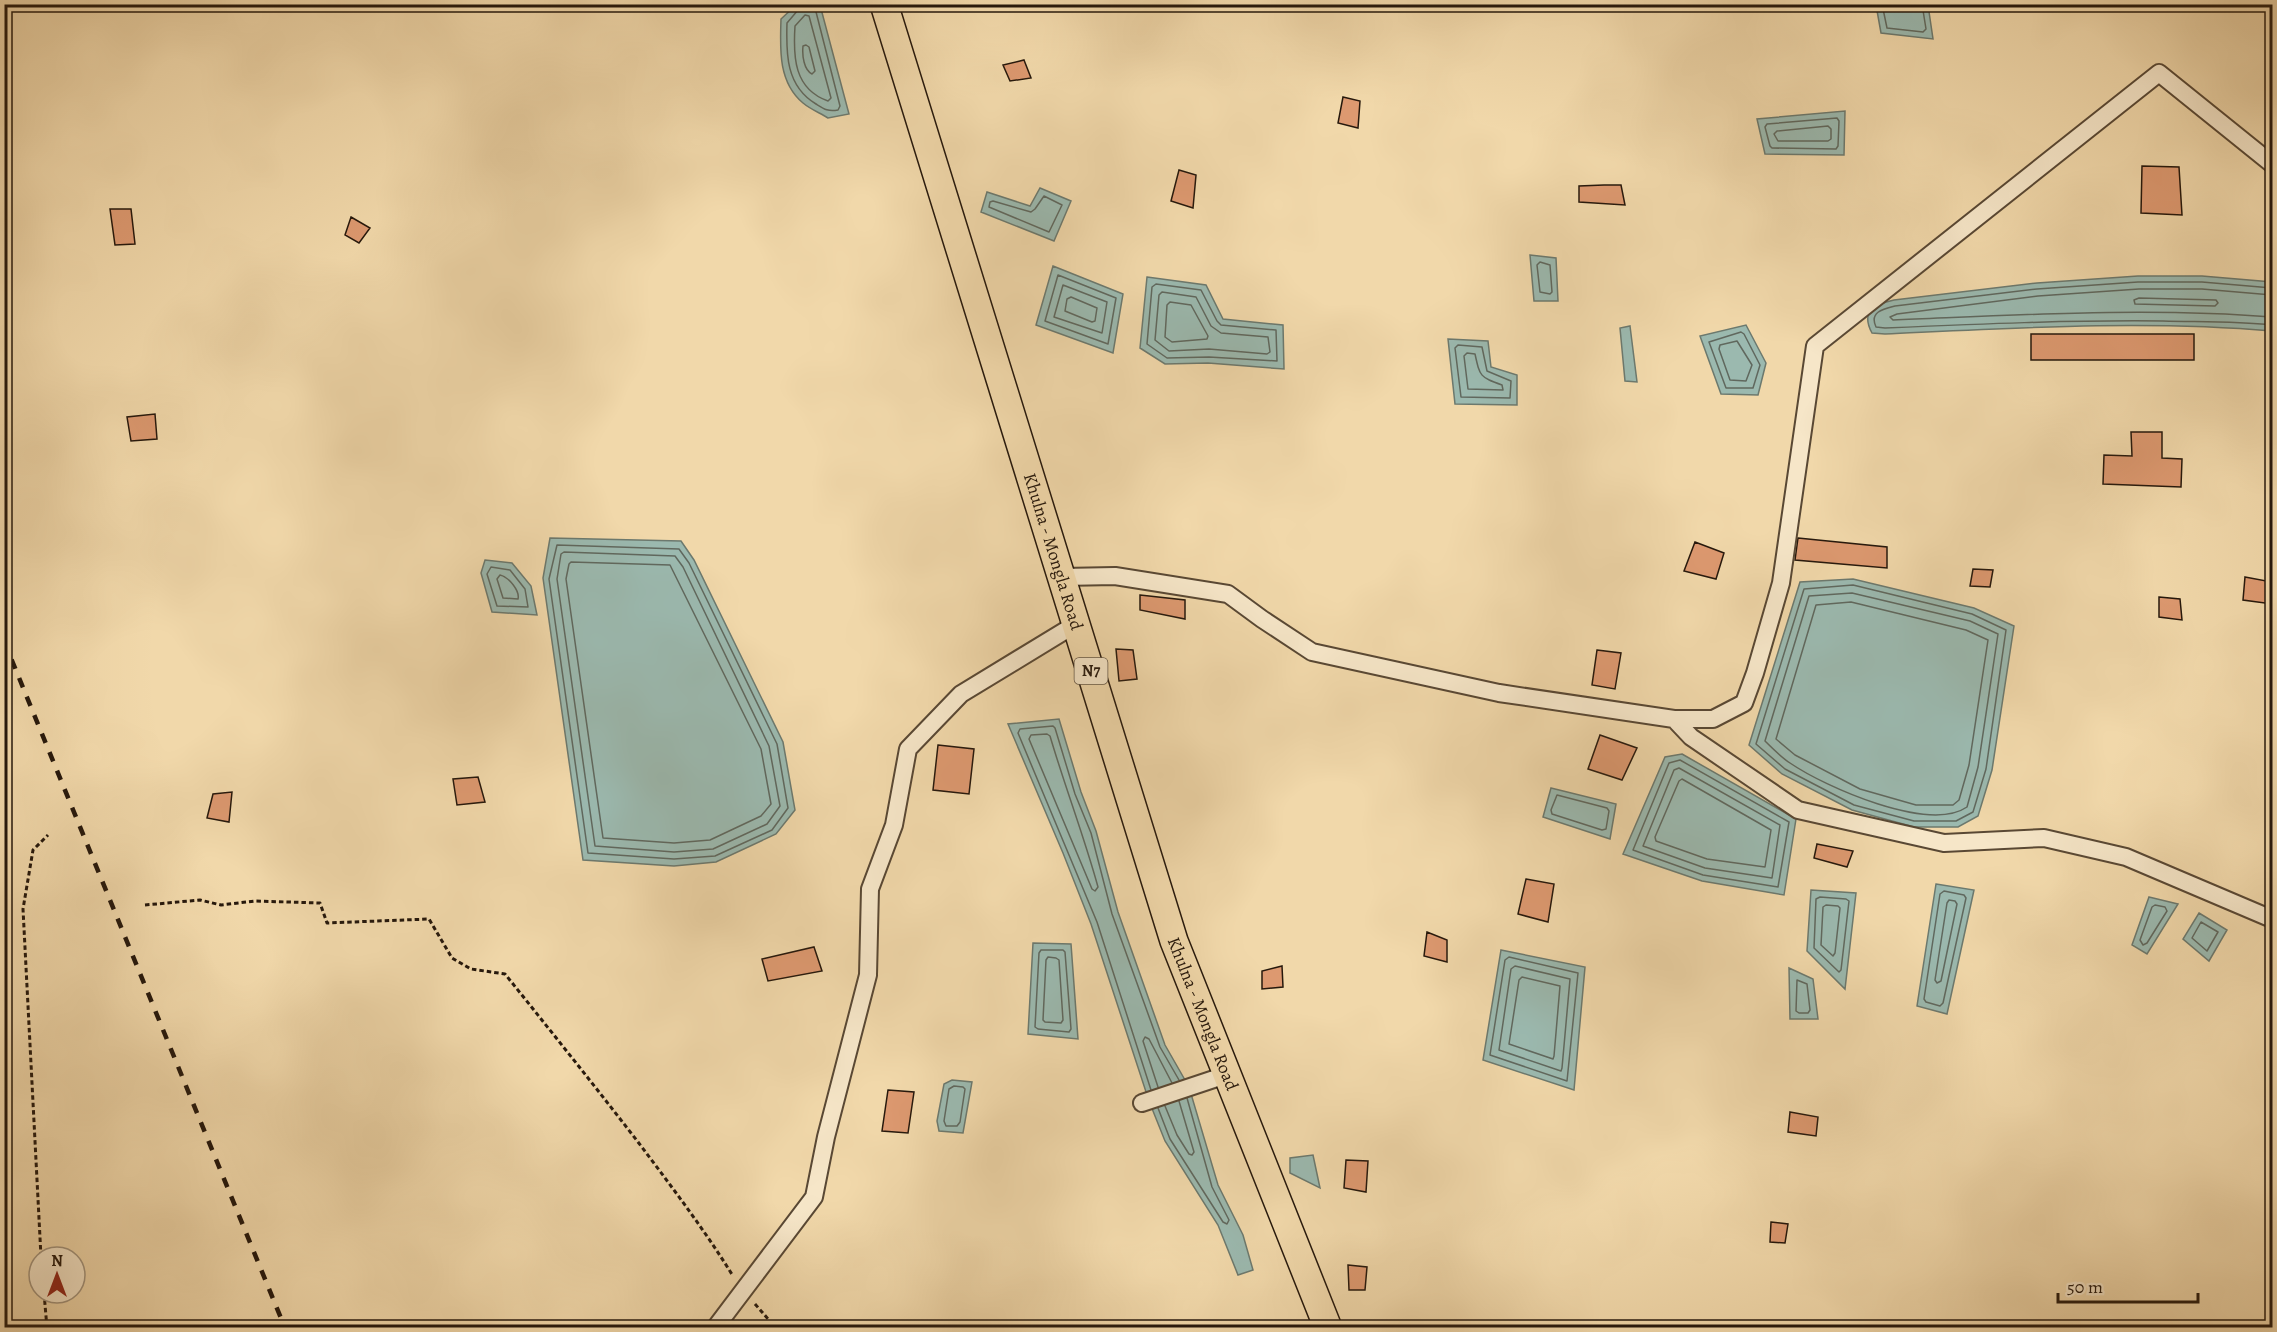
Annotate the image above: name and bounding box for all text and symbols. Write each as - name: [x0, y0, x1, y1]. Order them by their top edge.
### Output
- street label: Khulna - Mongla Road: [1018, 470, 1089, 633]
- road number: N7: [1074, 658, 1108, 684]
- street label: Khulna - Mongla Road: [1162, 933, 1244, 1094]
- north arrow: [27, 1245, 87, 1305]
- text: N: [51, 1250, 63, 1272]
- scale bar: [2058, 1266, 2198, 1304]
- text: 50 m: [2067, 1275, 2103, 1299]

